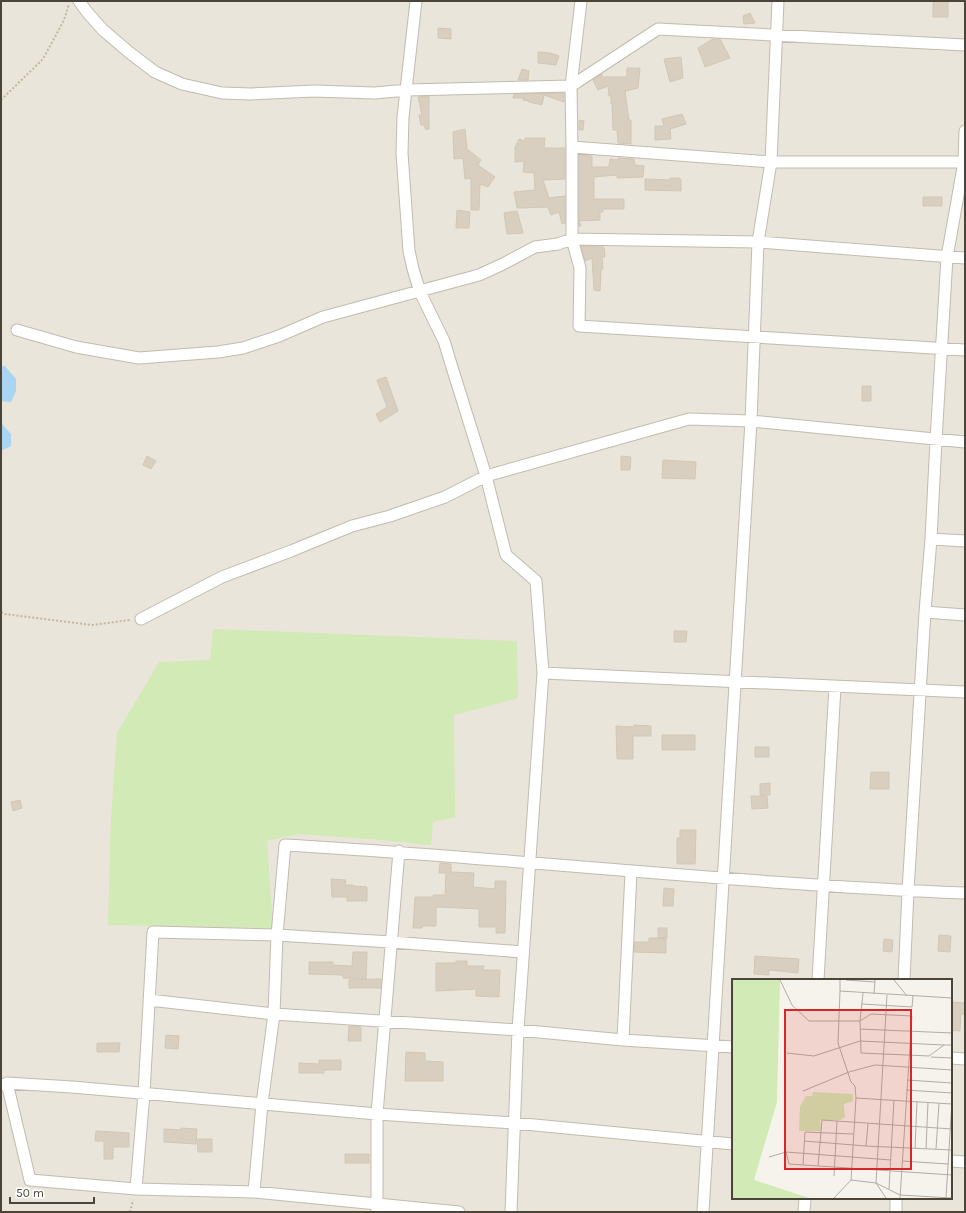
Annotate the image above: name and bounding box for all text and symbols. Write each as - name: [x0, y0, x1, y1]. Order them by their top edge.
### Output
- inset map: [732, 979, 952, 1199]
- scale bar: [10, 1179, 94, 1205]
- text: 50 m: [16, 1186, 44, 1200]

